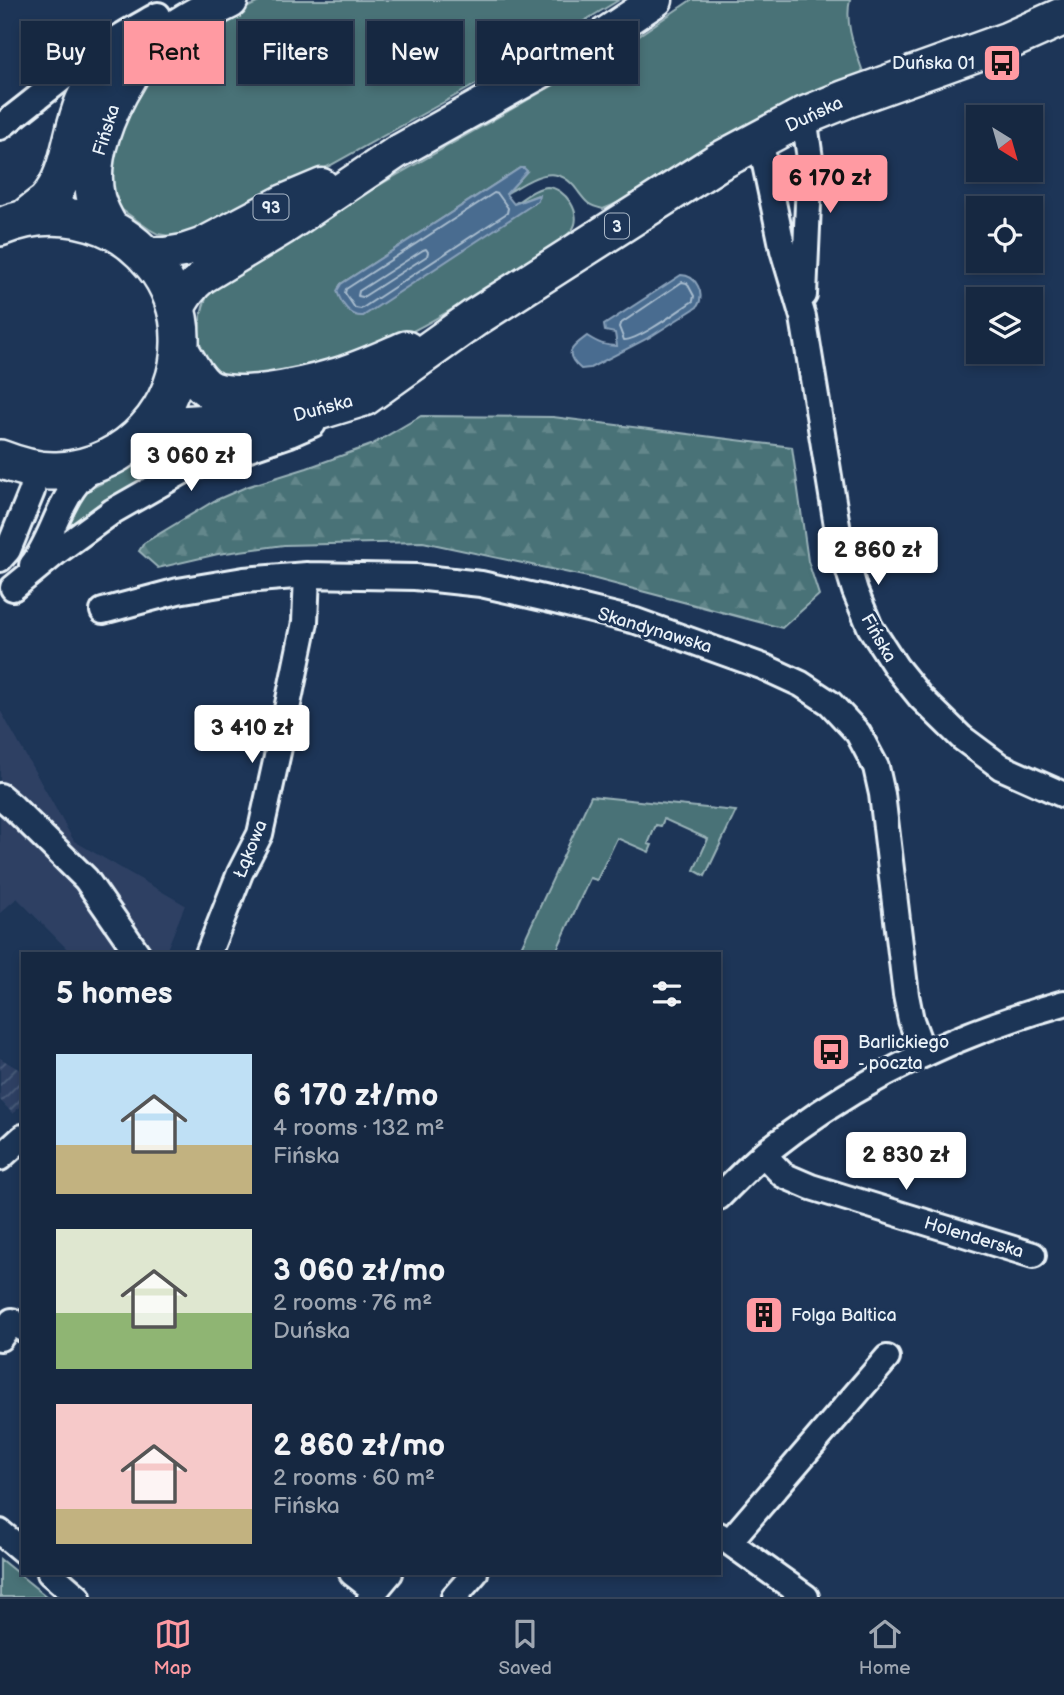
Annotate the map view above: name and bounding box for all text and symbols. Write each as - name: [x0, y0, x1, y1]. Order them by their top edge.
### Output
- chip: Buy: [21, 21, 110, 84]
- chip: Rent: [124, 21, 224, 84]
- chip: Filters: [238, 21, 353, 84]
- chip: New: [367, 21, 463, 84]
- chip: Apartment: [477, 21, 638, 84]
- bus stop icon: Duńska 01: [981, 42, 1023, 84]
- place label: Duńska 01: [892, 53, 975, 74]
- street label: Duńska: [782, 92, 846, 137]
- street label: Fińska: [89, 102, 124, 158]
- north arrow: [966, 105, 1043, 182]
- map controls: [966, 105, 1043, 364]
- pin: 6 170 zł: [758, 156, 902, 215]
- text: 6 170 zł: [788, 164, 872, 192]
- road number: 93: [254, 195, 288, 220]
- button: locate: [966, 196, 1043, 273]
- road number: 3: [605, 214, 629, 238]
- button: layers: [966, 287, 1043, 364]
- street label: Duńska: [291, 391, 355, 426]
- pin: 3 060 zł: [119, 434, 263, 493]
- text: 3 060 zł: [147, 442, 235, 470]
- pin: 2 860 zł: [806, 528, 950, 587]
- text: 2 860 zł: [834, 536, 922, 564]
- street label: Skandynawska: [595, 603, 714, 658]
- street label: Fińska: [856, 610, 901, 666]
- pin: 3 410 zł: [180, 706, 324, 765]
- text: 3 410 zł: [210, 714, 294, 742]
- street label: Łąkowa: [229, 817, 272, 881]
- icon: filters: [648, 975, 686, 1013]
- text: 5 homes: [56, 976, 173, 1012]
- bus stop icon: Barlickiego - poczta: [810, 1031, 852, 1073]
- place label: Barlickiego - poczta: [858, 1032, 949, 1074]
- text: 6 170 zł/mo: [273, 1078, 438, 1114]
- icon: home: [112, 1082, 196, 1166]
- text: 4 rooms · 132 m²: [273, 1114, 444, 1142]
- pin: 2 830 zł: [834, 1132, 978, 1192]
- text: 2 830 zł: [862, 1141, 950, 1169]
- text: Fińska: [273, 1142, 340, 1170]
- street label: Holenderska: [921, 1212, 1026, 1263]
- text: 3 060 zł/mo: [273, 1253, 445, 1289]
- icon: home: [112, 1257, 196, 1341]
- text: 2 rooms · 76 m²: [273, 1289, 432, 1317]
- building icon: Folga Baltica: [743, 1294, 785, 1336]
- place label: Folga Baltica: [791, 1305, 897, 1326]
- text: Duńska: [273, 1317, 350, 1345]
- text: 2 860 zł/mo: [273, 1428, 445, 1464]
- icon: home: [112, 1432, 196, 1516]
- text: 2 rooms · 60 m²: [273, 1464, 435, 1492]
- text: Fińska: [273, 1492, 340, 1520]
- tab: Map: [153, 1615, 192, 1680]
- tab: Saved: [499, 1615, 552, 1680]
- tab: Home: [859, 1615, 911, 1680]

